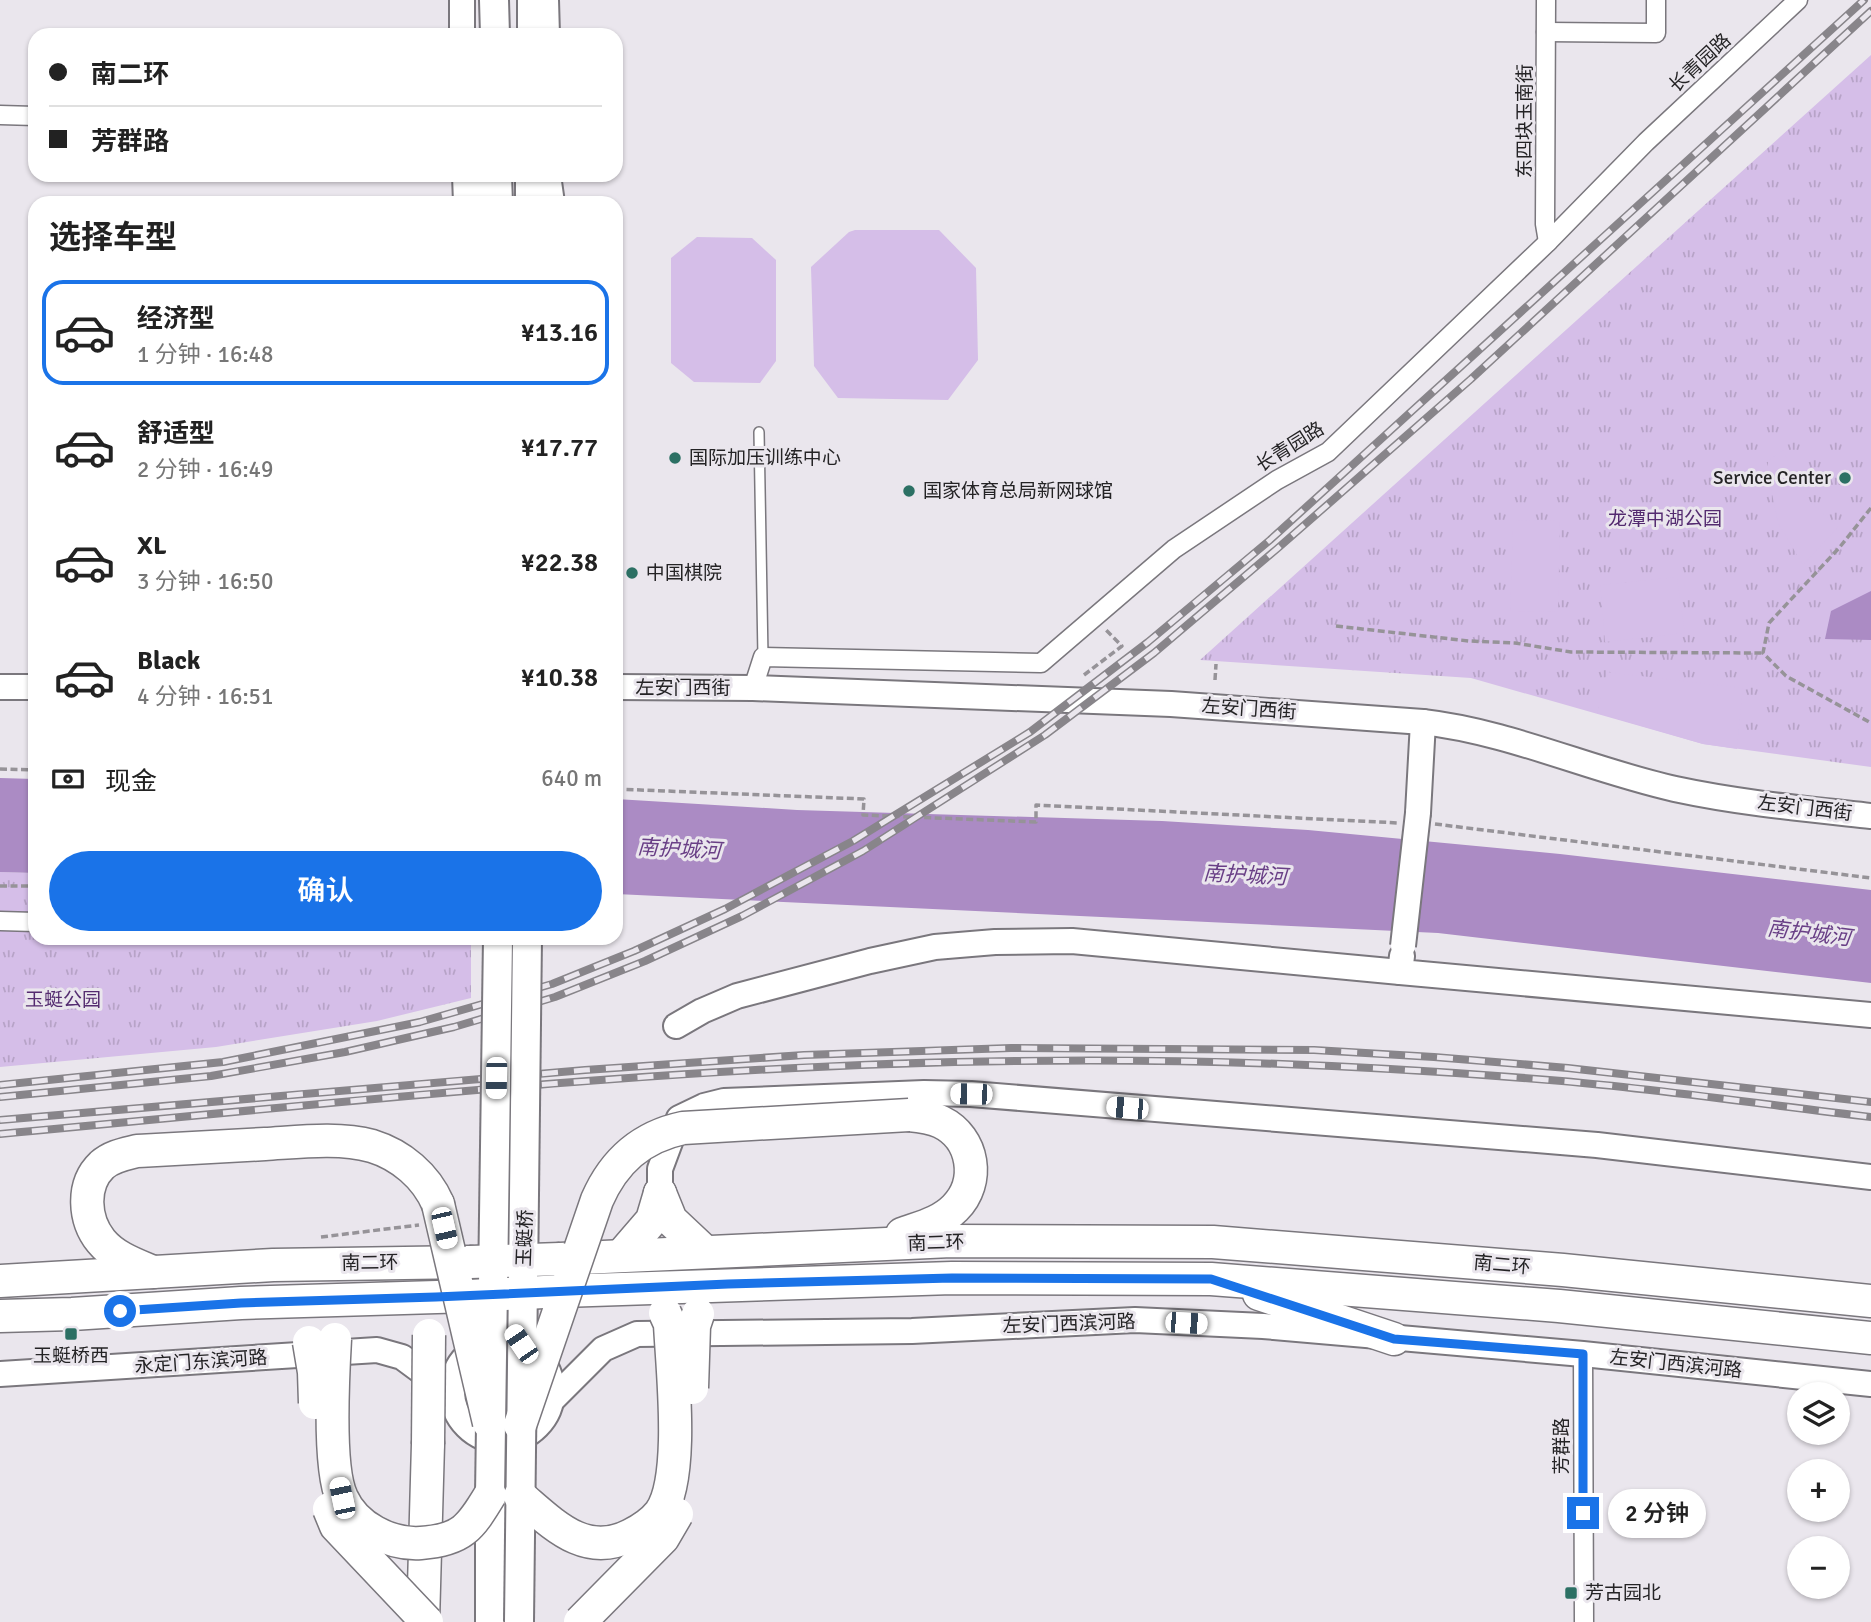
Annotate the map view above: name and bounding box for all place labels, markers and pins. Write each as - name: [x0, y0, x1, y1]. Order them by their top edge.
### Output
- place label: 国际加压训练中心: [689, 446, 841, 470]
- marker: 国际加压训练中心: [667, 450, 683, 466]
- place label: Service Center: [1713, 466, 1831, 490]
- marker: Service Center: [1837, 470, 1853, 486]
- place label: 国家体育总局新网球馆: [923, 479, 1113, 503]
- marker: 国家体育总局新网球馆: [901, 483, 917, 499]
- place label: 中国棋院: [646, 561, 722, 585]
- marker: 中国棋院: [624, 565, 640, 581]
- marker: 玉蜓桥西: [63, 1326, 79, 1342]
- place label: 玉蜓桥西: [33, 1344, 109, 1368]
- place label: 芳古园北: [1585, 1581, 1661, 1605]
- marker: 芳古园北: [1563, 1585, 1579, 1601]

